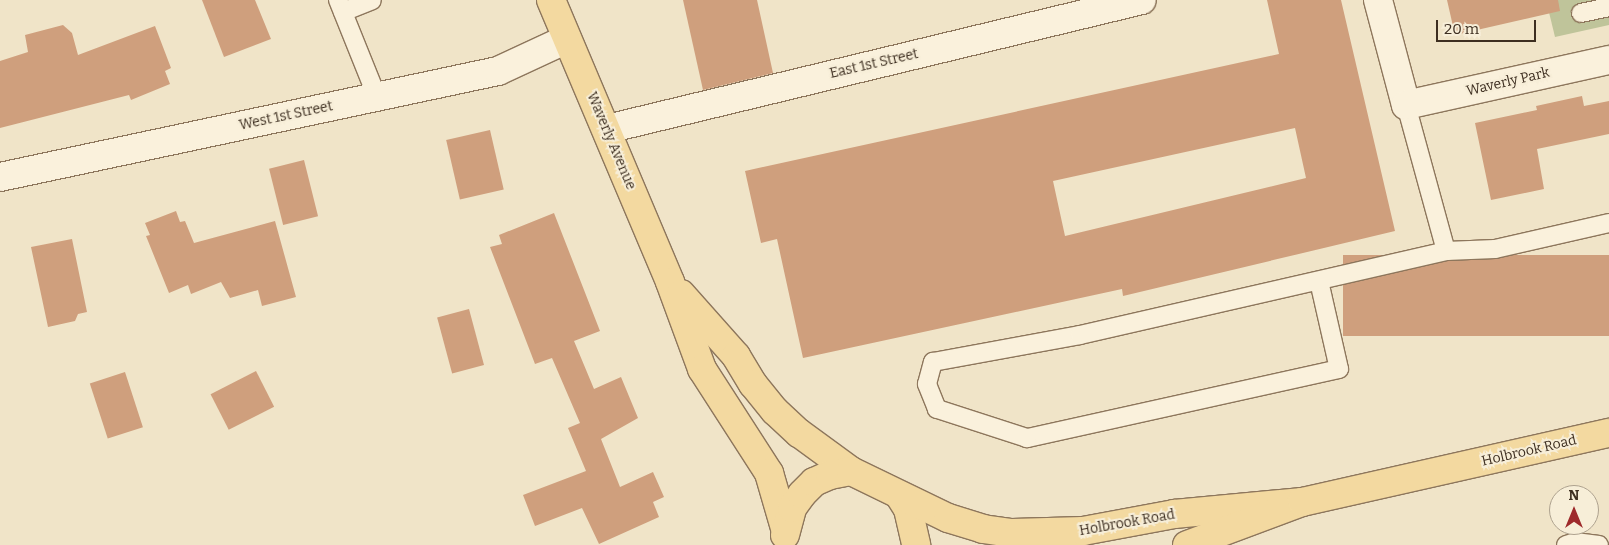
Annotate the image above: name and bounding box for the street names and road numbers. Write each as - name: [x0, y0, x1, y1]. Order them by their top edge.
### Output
- street label: East 1st Street: [828, 46, 920, 82]
- street label: Waverly Park: [1465, 64, 1551, 100]
- street label: Waverly Avenue: [583, 90, 639, 192]
- street label: West 1st Street: [238, 98, 334, 134]
- street label: Holbrook Road: [1480, 432, 1578, 470]
- street label: Holbrook Road: [1078, 506, 1176, 540]

